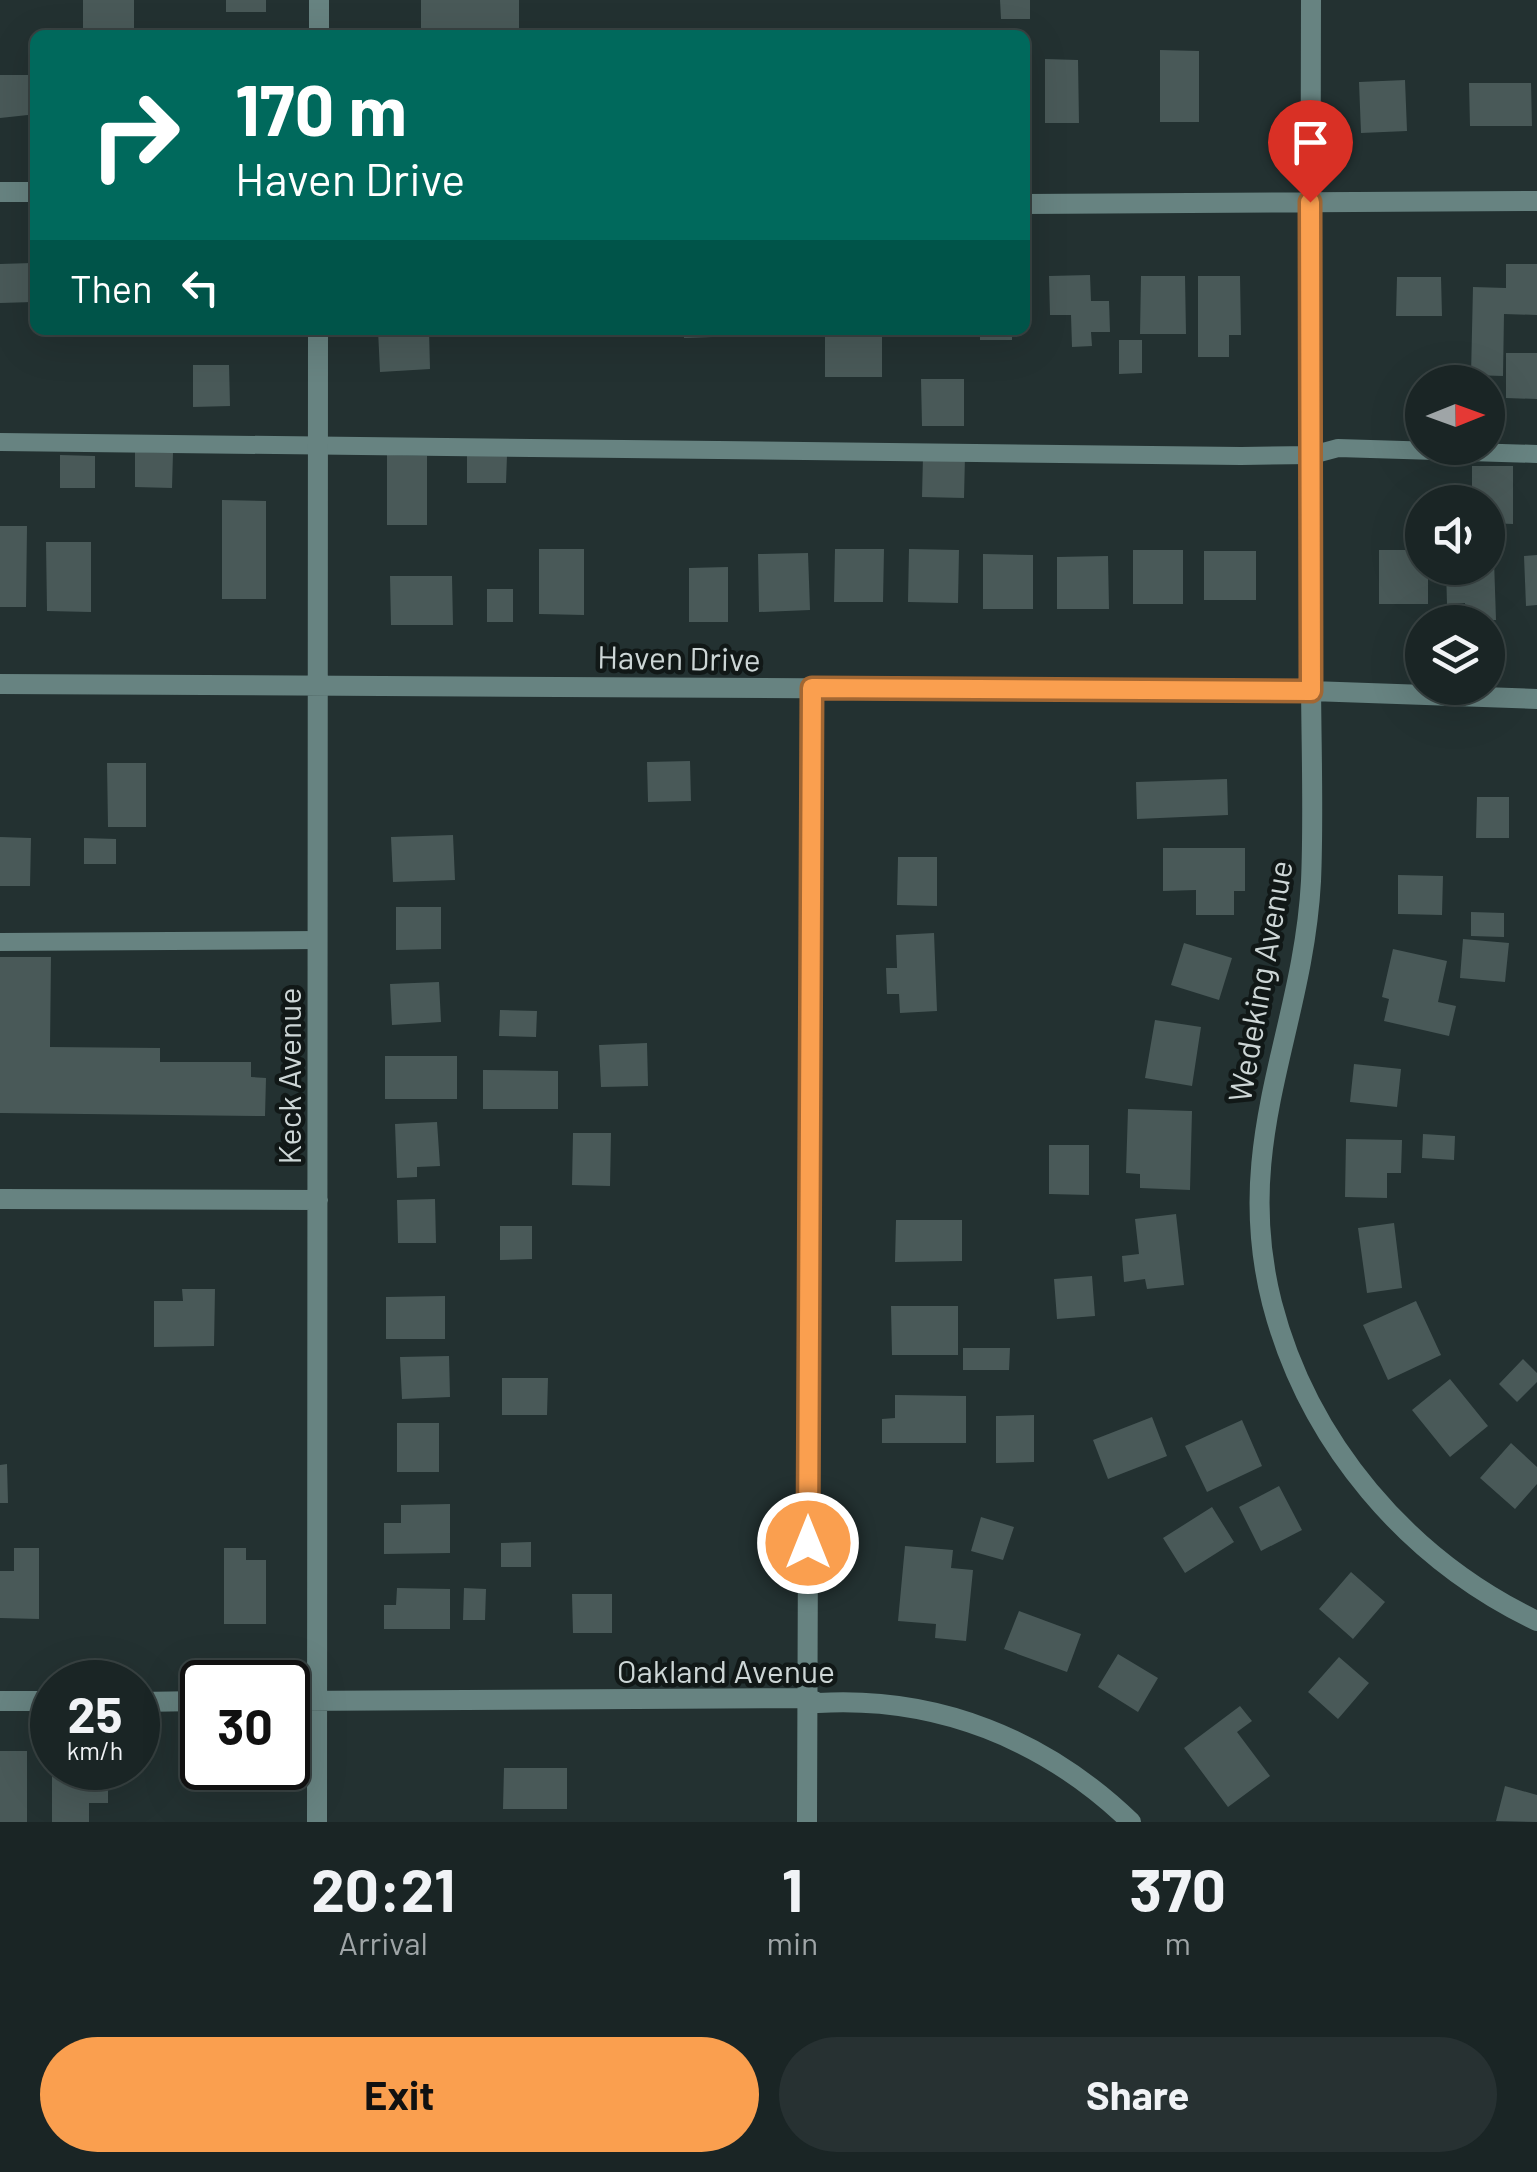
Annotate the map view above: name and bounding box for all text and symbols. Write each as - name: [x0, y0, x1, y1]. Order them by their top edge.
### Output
- text: 170 m: [235, 66, 407, 150]
- icon: right: [70, 70, 200, 200]
- pin: [1268, 100, 1353, 203]
- icon: arrive: [1283, 115, 1338, 170]
- text: Haven Drive: [235, 151, 465, 205]
- icon: left: [173, 260, 228, 315]
- text: Then: [70, 265, 153, 311]
- north arrow: [1405, 365, 1505, 465]
- map controls: [1405, 365, 1505, 705]
- button: sound: [1405, 485, 1505, 585]
- button: layers: [1405, 605, 1505, 705]
- street label: Haven Drive: [597, 637, 761, 677]
- street label: Wedeking Avenue: [1219, 857, 1299, 1105]
- street label: Keck Avenue: [269, 988, 307, 1164]
- position arrow: [756, 1491, 860, 1595]
- street label: Oakland Avenue: [617, 1651, 835, 1689]
- speed limit sign: 30: [180, 1660, 310, 1790]
- text: 25: [68, 1683, 122, 1743]
- text: km/h: [67, 1735, 123, 1765]
- text: 20:21: [311, 1852, 455, 1924]
- text: 1: [782, 1852, 803, 1924]
- text: 370: [1129, 1852, 1226, 1924]
- text: Arrival: [338, 1923, 428, 1961]
- text: min: [766, 1923, 818, 1961]
- text: m: [1164, 1923, 1191, 1961]
- button: Exit: [40, 2037, 759, 2152]
- button: Share: [779, 2037, 1497, 2152]

